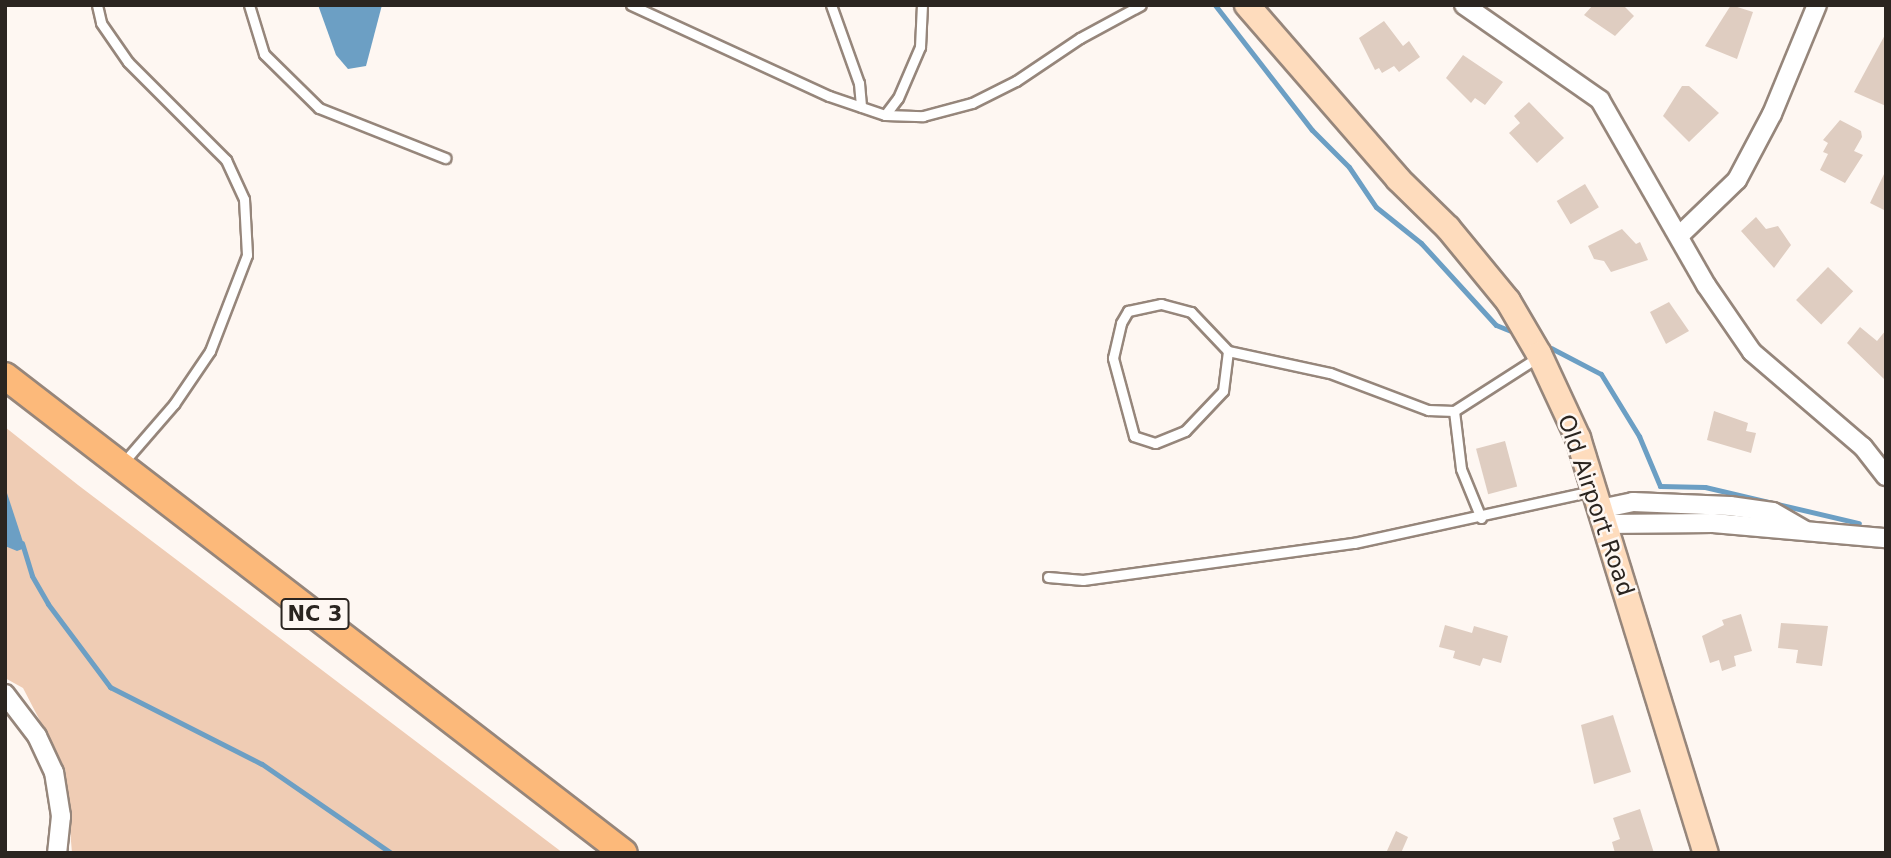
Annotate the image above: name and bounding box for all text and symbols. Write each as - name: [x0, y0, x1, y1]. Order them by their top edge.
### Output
- street label: Old Airport Road: [1552, 411, 1640, 599]
- road number: NC 3: [280, 596, 350, 632]

